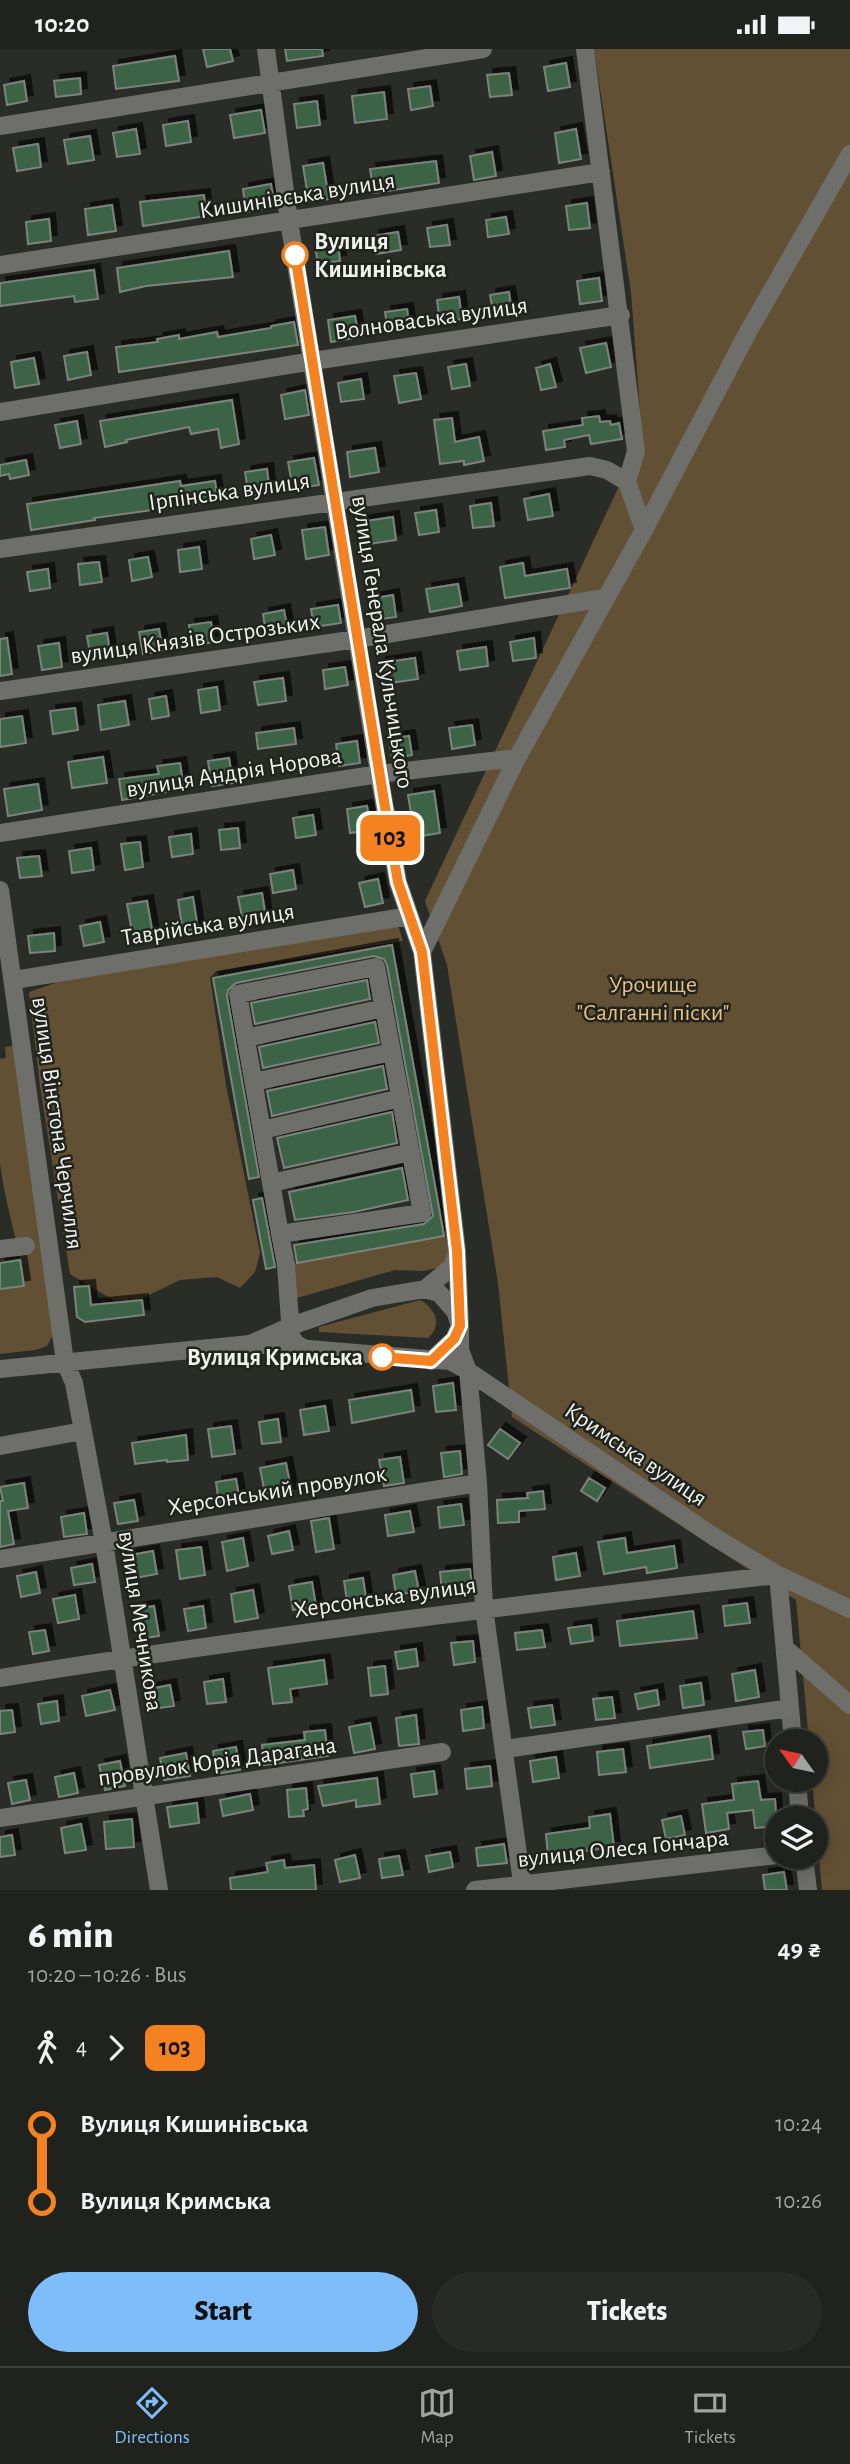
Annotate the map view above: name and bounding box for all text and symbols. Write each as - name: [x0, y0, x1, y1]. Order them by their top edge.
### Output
- text: 10:20: [35, 11, 90, 37]
- street label: Кишинівська вулиця: [198, 169, 397, 223]
- place label: Вулиця Кишинівська: [314, 230, 447, 282]
- marker: Вулиця Кишинівська: [282, 242, 308, 268]
- street label: Волноваська вулиця: [333, 294, 529, 344]
- street label: Ірпінська вулиця: [147, 469, 311, 515]
- street label: вулиця Генерала Кульчицького: [347, 494, 417, 790]
- street label: вулиця Князів Острозьких: [69, 610, 322, 668]
- street label: вулиця Андрія Норова: [125, 744, 343, 802]
- line badge: 103: [350, 815, 430, 861]
- text: 103: [374, 826, 406, 850]
- street label: Таврійська вулиця: [120, 899, 296, 951]
- park label: Урочище "Салганні піски": [576, 973, 730, 1025]
- street label: вулиця Вінстона Черчилля: [27, 995, 87, 1251]
- marker: Вулиця Кримська: [369, 1344, 395, 1370]
- place label: Вулиця Кримська: [187, 1346, 363, 1370]
- street label: Кримська вулиця: [560, 1398, 711, 1511]
- street label: Херсонський провулок: [166, 1462, 388, 1520]
- street label: вулиця Мечникова: [114, 1529, 166, 1713]
- street label: Херсонська вулиця: [292, 1573, 478, 1623]
- north arrow: [765, 1729, 828, 1792]
- map controls: [765, 1729, 828, 1869]
- street label: провулок Юрія Дарагана: [96, 1733, 338, 1791]
- button: layers: [765, 1806, 828, 1869]
- street label: вулиця Олеся Гончара: [516, 1826, 730, 1872]
- text: 6 min: [28, 1917, 114, 1955]
- text: 49 ₴: [777, 1936, 822, 1962]
- text: 10:20 – 10:26 · Bus: [28, 1964, 187, 1987]
- icon: walk: [28, 2029, 66, 2067]
- icon: forward: [97, 2029, 135, 2067]
- text: 4: [76, 2036, 87, 2059]
- text: 103: [159, 2036, 191, 2060]
- text: Вулиця Кишинівська: [80, 2111, 308, 2137]
- text: 10:24: [775, 2113, 822, 2136]
- text: Вулиця Кримська: [80, 2188, 271, 2214]
- text: 10:26: [775, 2190, 822, 2213]
- button: Start: [28, 2272, 418, 2352]
- button: Tickets: [432, 2272, 822, 2352]
- tab: Directions: [114, 2384, 190, 2449]
- tab: Map: [418, 2384, 456, 2449]
- tab: Tickets: [684, 2384, 736, 2449]

